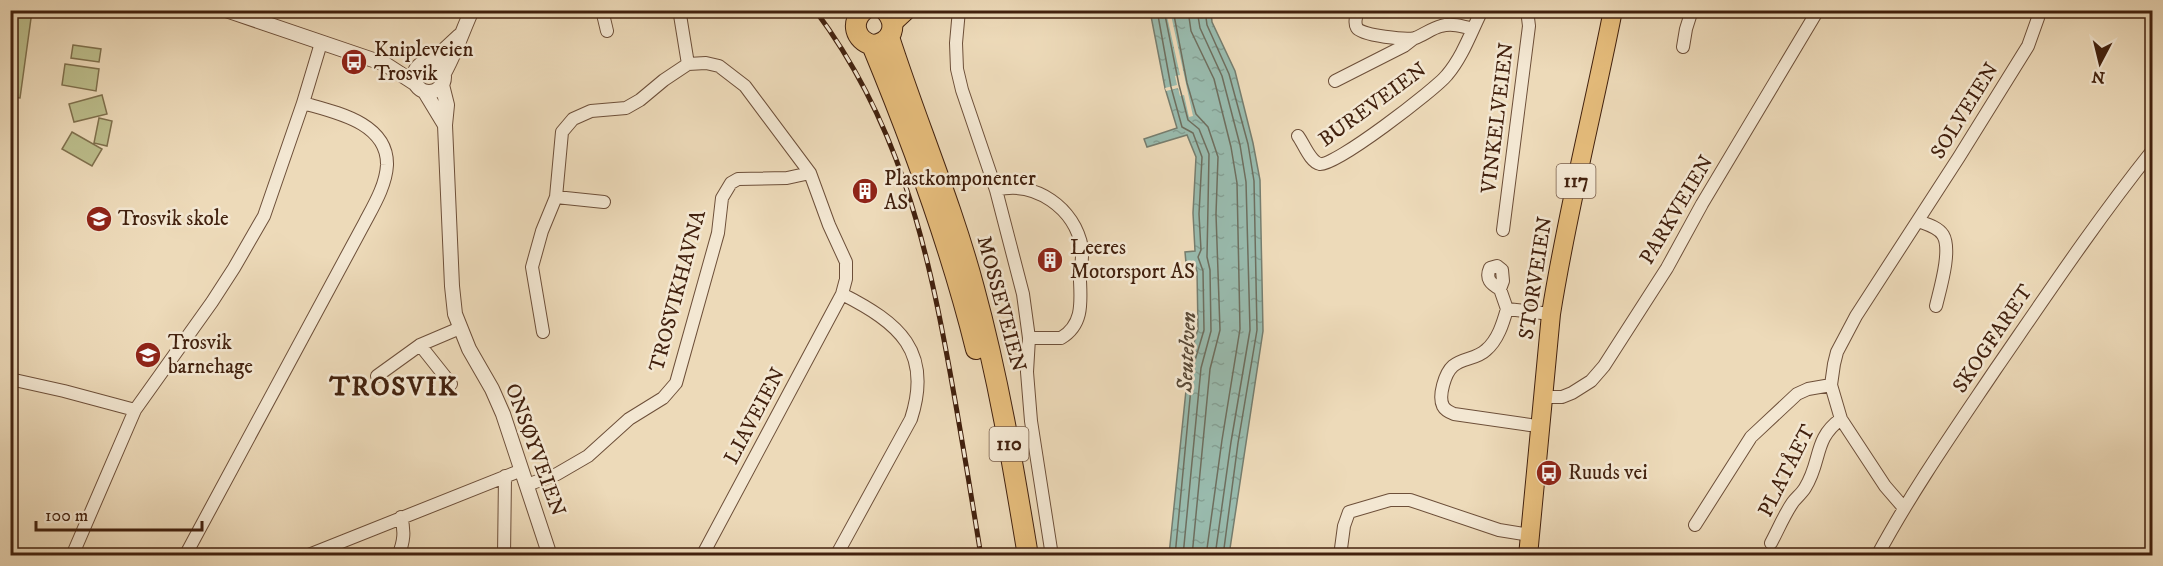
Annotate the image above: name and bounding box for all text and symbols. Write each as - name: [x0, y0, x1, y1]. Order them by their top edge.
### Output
- north arrow: [2070, 33, 2130, 93]
- place label: Knipleveien Trosvik: [374, 37, 474, 87]
- street label: VINKELVEIEN: [1476, 41, 1520, 196]
- bus stop icon: Knipleveien Trosvik: [339, 47, 369, 77]
- street label: BUREVEIEN: [1314, 57, 1432, 153]
- street label: SOLVEIEN: [1925, 58, 2005, 164]
- text: N: [2091, 66, 2106, 88]
- street label: PARKVEIEN: [1634, 151, 1720, 269]
- road number: 117: [1556, 164, 1596, 198]
- place label: Plastkomponenter AS: [884, 166, 1036, 216]
- building icon: Plastkomponenter AS: [850, 176, 880, 206]
- school or university icon: Trosvik skole: [84, 204, 114, 234]
- place label: Trosvik skole: [118, 206, 229, 232]
- street label: TROSVIKHAVNA: [644, 207, 712, 375]
- street label: STORVEIEN: [1513, 215, 1559, 341]
- street label: MOSSEVEIEN: [970, 233, 1032, 375]
- place label: Leeres Motorsport AS: [1070, 235, 1195, 285]
- building icon: Leeres Motorsport AS: [1035, 245, 1065, 275]
- street label: SKOGFARET: [1947, 280, 2039, 398]
- water label: Seutelven: [1171, 311, 1203, 394]
- place label: Trosvik barnehage: [168, 330, 253, 380]
- school or university icon: Trosvik barnehage: [133, 340, 163, 370]
- street label: LIAVEIEN: [719, 363, 791, 469]
- district label: TROSVIK: [328, 370, 459, 404]
- street label: ONSØYVEIEN: [499, 380, 571, 520]
- street label: PLATÅET: [1751, 420, 1821, 521]
- road number: 110: [990, 427, 1028, 461]
- bus stop icon: Ruuds vei: [1534, 458, 1564, 488]
- place label: Ruuds vei: [1568, 460, 1648, 486]
- scale bar: [36, 494, 202, 532]
- text: 100 m: [45, 505, 88, 527]

